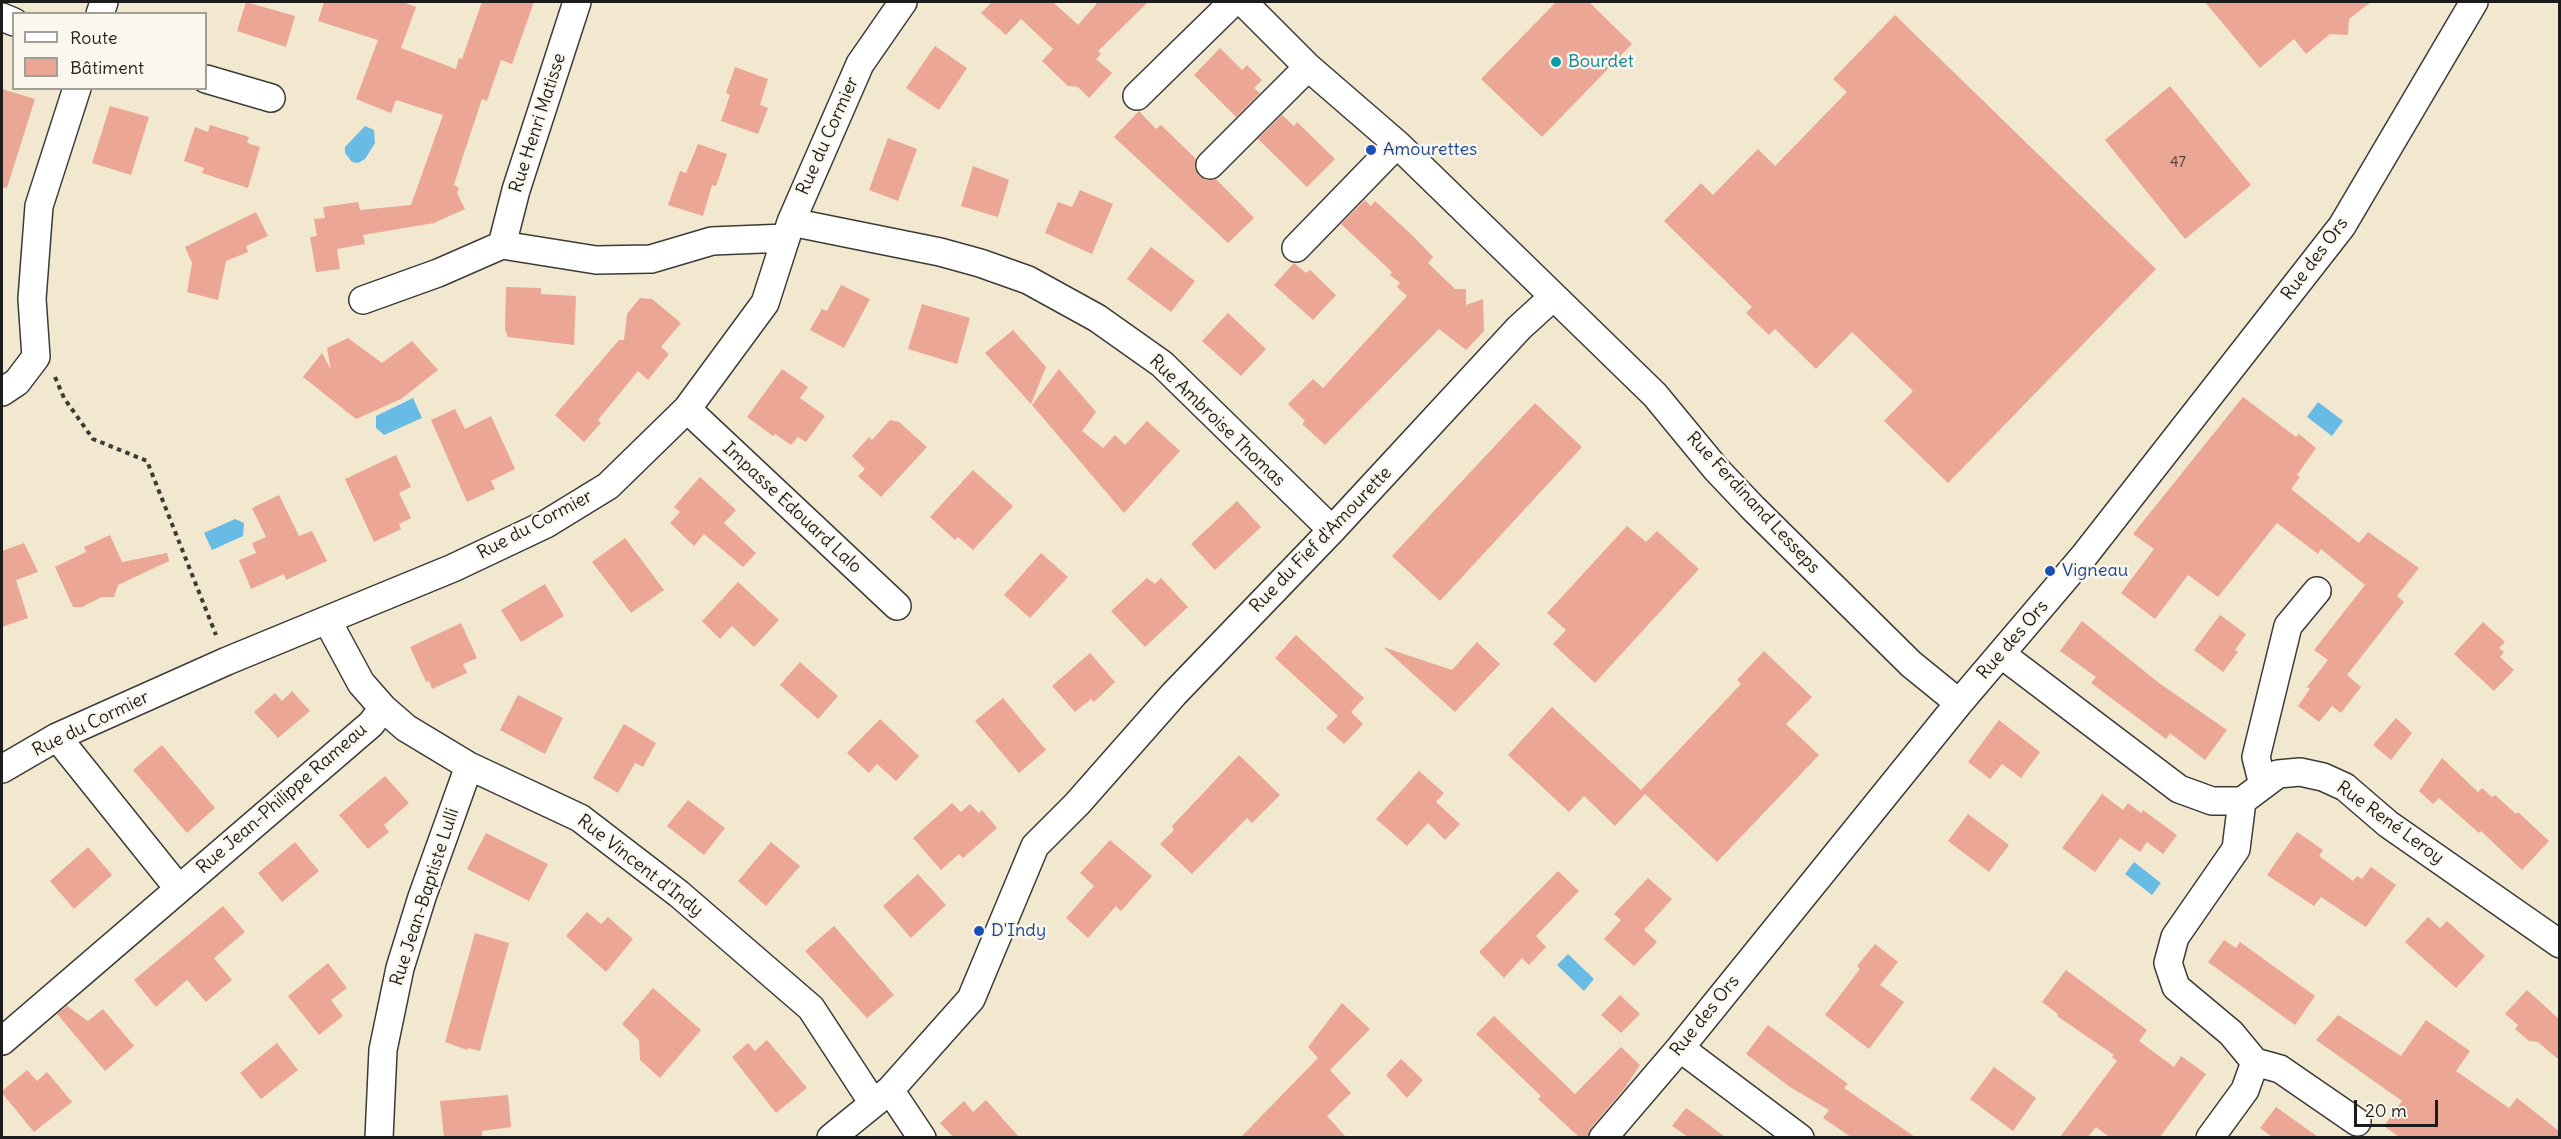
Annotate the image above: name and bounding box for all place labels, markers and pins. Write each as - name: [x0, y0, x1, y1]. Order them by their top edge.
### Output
- place label: Bourdet: [1568, 51, 1634, 73]
- marker: Bourdet: [1549, 55, 1563, 69]
- place label: Amourettes: [1383, 139, 1477, 161]
- marker: Amourettes: [1364, 143, 1378, 157]
- place label: Vigneau: [2062, 560, 2128, 582]
- marker: Vigneau: [2043, 564, 2057, 578]
- place label: D'Indy: [991, 920, 1046, 942]
- marker: D'Indy: [972, 924, 986, 938]

